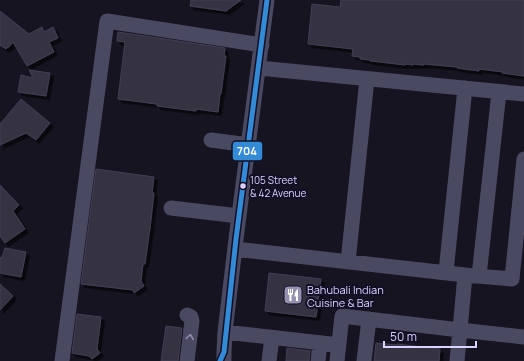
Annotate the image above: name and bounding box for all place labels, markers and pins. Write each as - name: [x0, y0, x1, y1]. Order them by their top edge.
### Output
- place label: 105 Street & 42 Avenue: [250, 173, 307, 200]
- marker: 105 Street & 42 Avenue: [238, 181, 248, 191]
- place label: Bahubali Indian Cuisine & Bar: [307, 282, 384, 310]
- restaurant icon: Bahubali Indian Cuisine & Bar: [282, 284, 304, 306]

